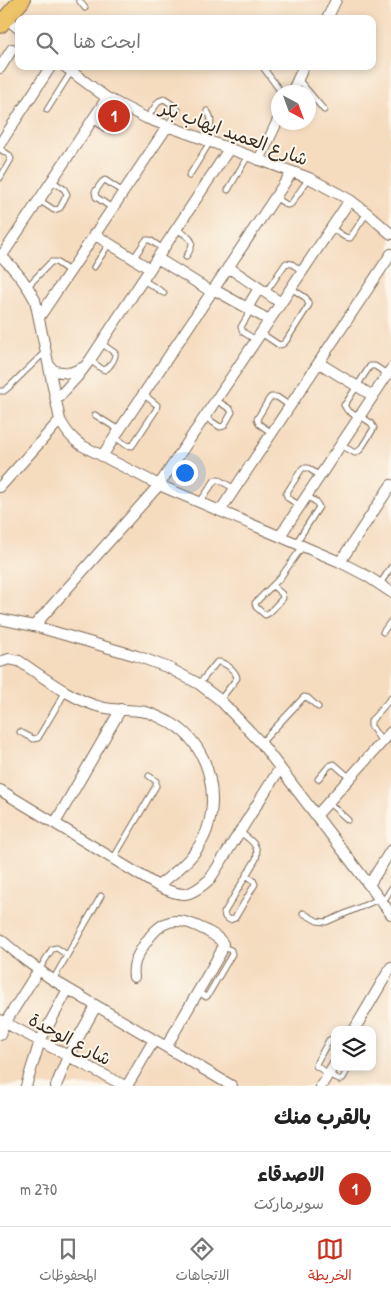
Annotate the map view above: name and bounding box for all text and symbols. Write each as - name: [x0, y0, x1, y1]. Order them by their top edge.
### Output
- search box: [15, 15, 376, 70]
- text: ابحث هنا: [73, 28, 141, 54]
- icon: search: [33, 29, 61, 57]
- north arrow: [271, 85, 316, 130]
- street label: شارع العميد ايهاب بكر: [155, 94, 312, 171]
- pin: 1: [98, 97, 130, 135]
- your location: [172, 460, 198, 486]
- street label: شارع الوحدة: [24, 1007, 116, 1071]
- map controls: [331, 1026, 376, 1071]
- button: layers: [331, 1026, 376, 1071]
- text: بالقرب منك: [274, 1102, 371, 1131]
- text: الاصدقاء: [257, 1161, 324, 1187]
- text: 270 m: [20, 1178, 57, 1200]
- text: 1: [352, 1178, 358, 1200]
- text: سوبرماركت: [254, 1192, 324, 1214]
- tab: المحفوظات: [39, 1235, 97, 1288]
- tab: الاتجاهات: [175, 1235, 230, 1288]
- tab: الخريطة: [308, 1235, 352, 1288]

